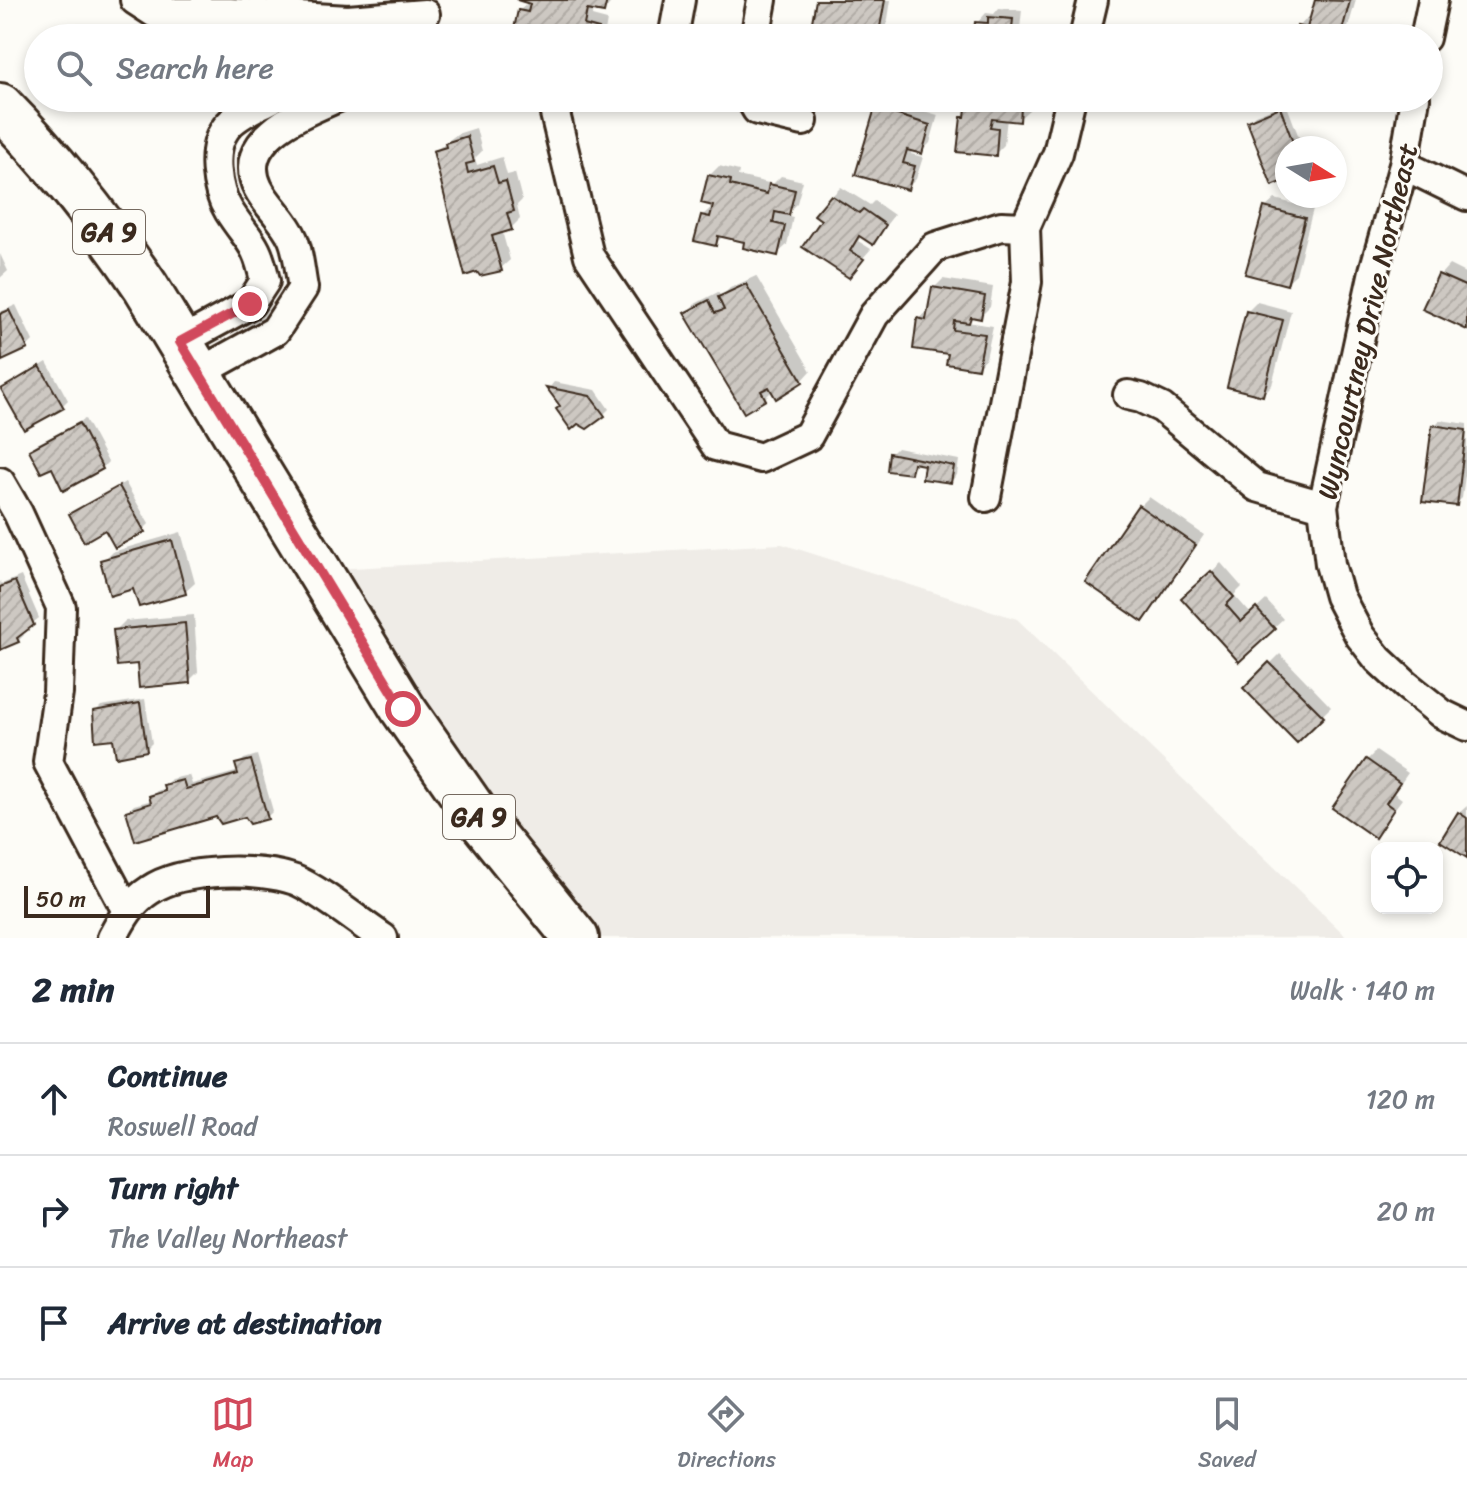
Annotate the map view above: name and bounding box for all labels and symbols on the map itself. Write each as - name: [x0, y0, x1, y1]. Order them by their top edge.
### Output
- north arrow: [1275, 136, 1347, 208]
- street label: Wyncourtney Drive Northeast: [1303, 138, 1432, 504]
- road number: GA 9: [73, 210, 145, 254]
- route end: [232, 286, 268, 322]
- route start: [385, 691, 421, 727]
- road number: GA 9: [443, 795, 515, 839]
- scale bar: [24, 882, 210, 918]

